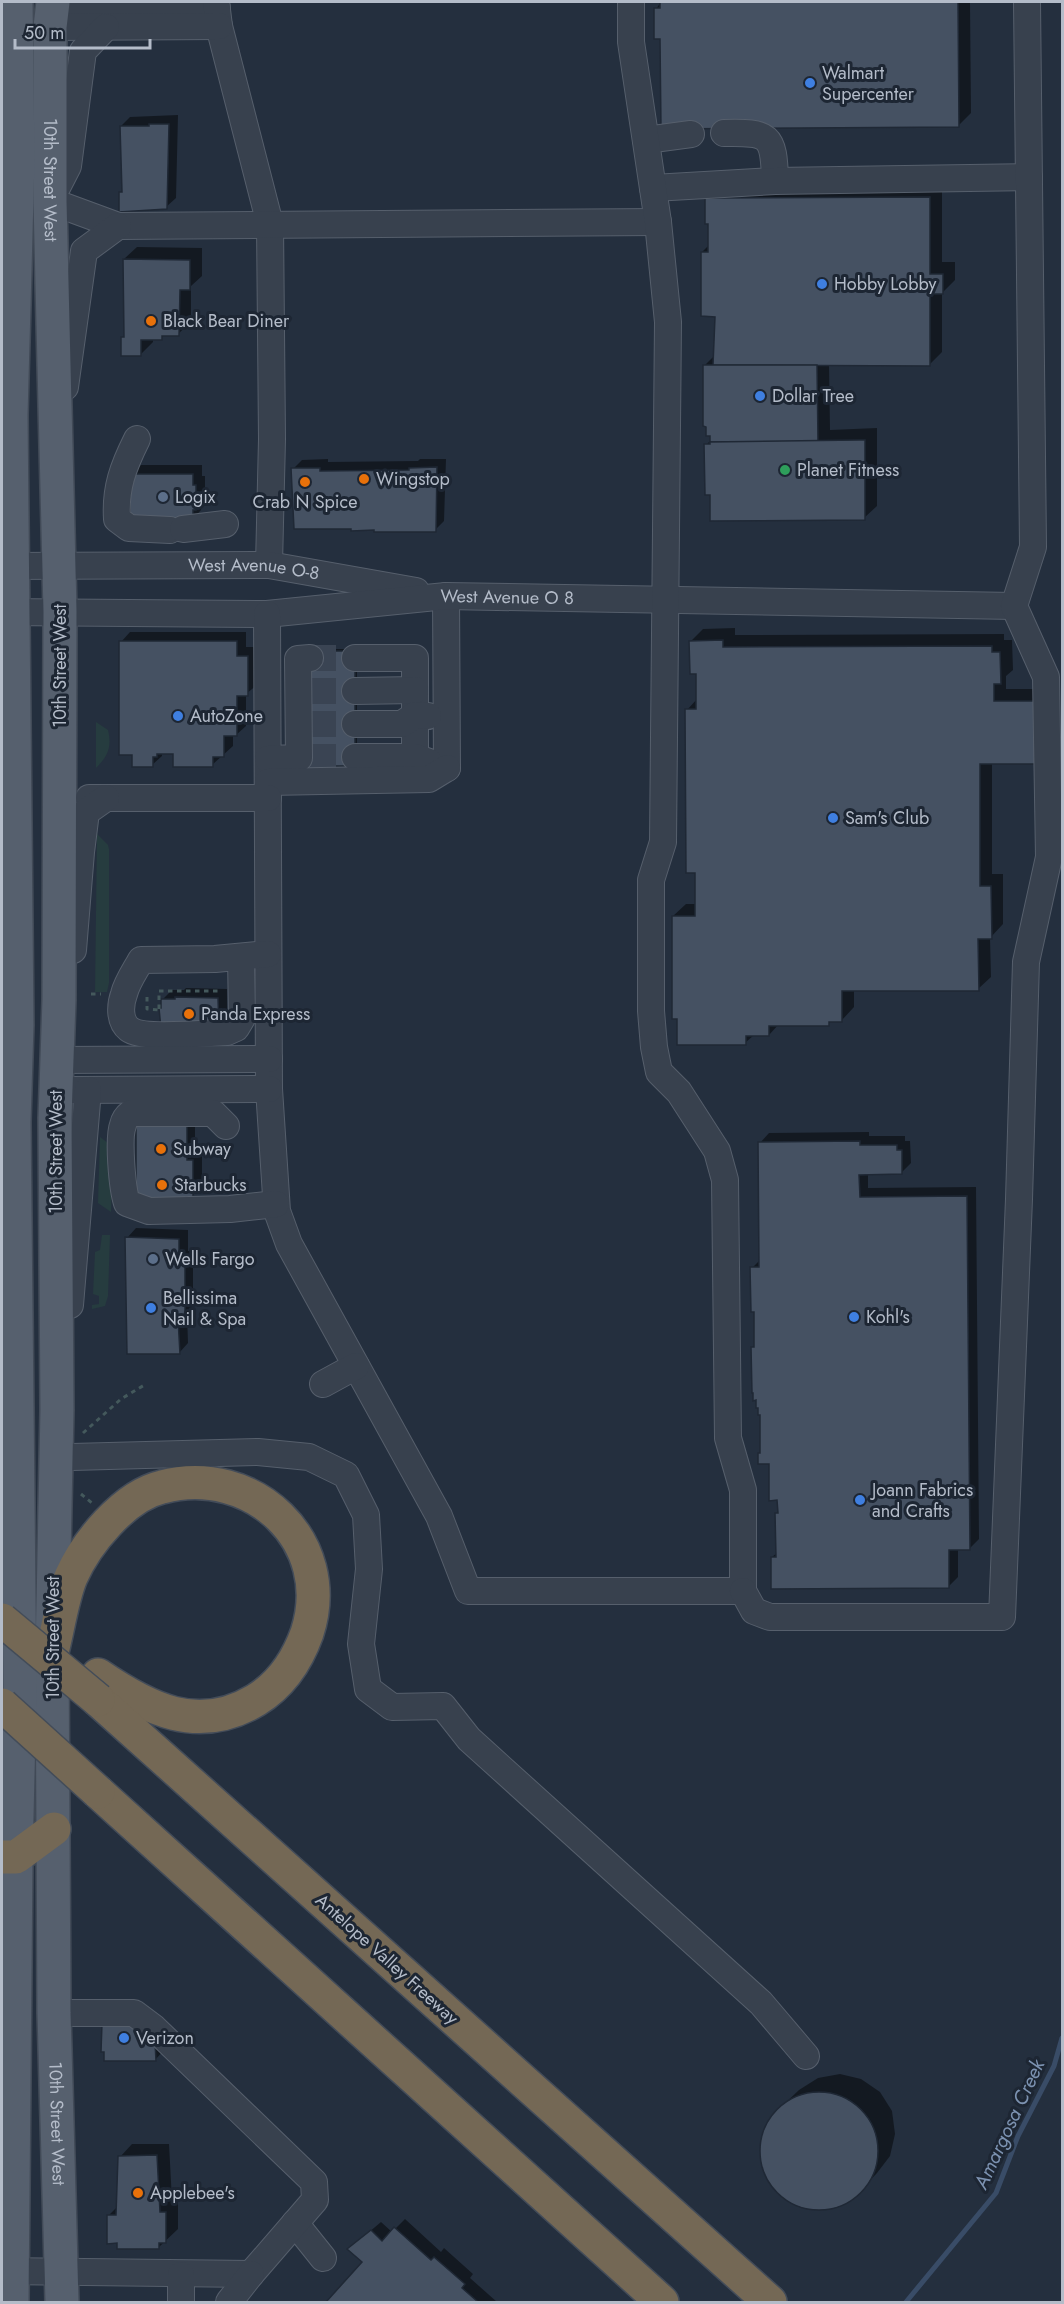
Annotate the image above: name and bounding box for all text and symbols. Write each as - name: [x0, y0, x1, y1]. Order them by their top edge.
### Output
- scale bar: [15, 12, 150, 50]
- text: 50 m: [24, 20, 64, 46]
- place label: Walmart Supercenter: [822, 60, 915, 107]
- marker: Walmart Supercenter: [803, 76, 817, 90]
- street label: 10th Street West: [37, 118, 64, 243]
- place label: Hobby Lobby: [834, 271, 936, 297]
- marker: Hobby Lobby: [815, 277, 829, 291]
- place label: Black Bear Diner: [163, 308, 290, 334]
- marker: Black Bear Diner: [144, 314, 158, 328]
- place label: Dollar Tree: [772, 383, 854, 409]
- marker: Dollar Tree: [753, 389, 767, 403]
- place label: Planet Fitness: [797, 457, 899, 483]
- marker: Planet Fitness: [778, 463, 792, 477]
- place label: Wingstop: [376, 466, 450, 492]
- marker: Wingstop: [357, 472, 371, 486]
- marker: Crab N Spice: [298, 475, 312, 489]
- place label: Logix: [175, 484, 216, 510]
- place label: Crab N Spice: [253, 489, 357, 515]
- marker: Logix: [156, 490, 170, 504]
- street label: West Avenue O-8: [188, 552, 321, 587]
- street label: West Avenue O 8: [440, 583, 574, 611]
- street label: 10th Street West: [47, 604, 73, 728]
- place label: AutoZone: [190, 703, 263, 729]
- marker: AutoZone: [171, 709, 185, 723]
- place label: Sam's Club: [845, 805, 929, 831]
- marker: Sam's Club: [826, 811, 840, 825]
- place label: Panda Express: [201, 1001, 310, 1027]
- marker: Panda Express: [182, 1007, 196, 1021]
- street label: 10th Street West: [43, 1090, 69, 1214]
- place label: Subway: [173, 1136, 231, 1162]
- marker: Subway: [154, 1142, 168, 1156]
- place label: Starbucks: [174, 1172, 247, 1198]
- marker: Starbucks: [155, 1178, 169, 1192]
- place label: Wells Fargo: [165, 1246, 255, 1272]
- marker: Wells Fargo: [146, 1252, 160, 1266]
- place label: Bellissima Nail & Spa: [163, 1285, 246, 1332]
- marker: Bellissima Nail & Spa: [144, 1301, 158, 1315]
- place label: Kohl's: [866, 1304, 910, 1330]
- marker: Kohl's: [847, 1310, 861, 1324]
- place label: Joann Fabrics and Crafts: [870, 1477, 973, 1524]
- marker: Joann Fabrics and Crafts: [853, 1493, 867, 1507]
- street label: 10th Street West: [40, 1576, 66, 1700]
- street label: Antelope Valley Freeway: [310, 1888, 464, 2031]
- place label: Verizon: [136, 2025, 194, 2051]
- marker: Verizon: [117, 2031, 131, 2045]
- water label: Amargosa Creek: [966, 2053, 1053, 2195]
- street label: 10th Street West: [42, 2061, 72, 2186]
- place label: Applebee's: [150, 2180, 235, 2206]
- marker: Applebee's: [131, 2186, 145, 2200]

